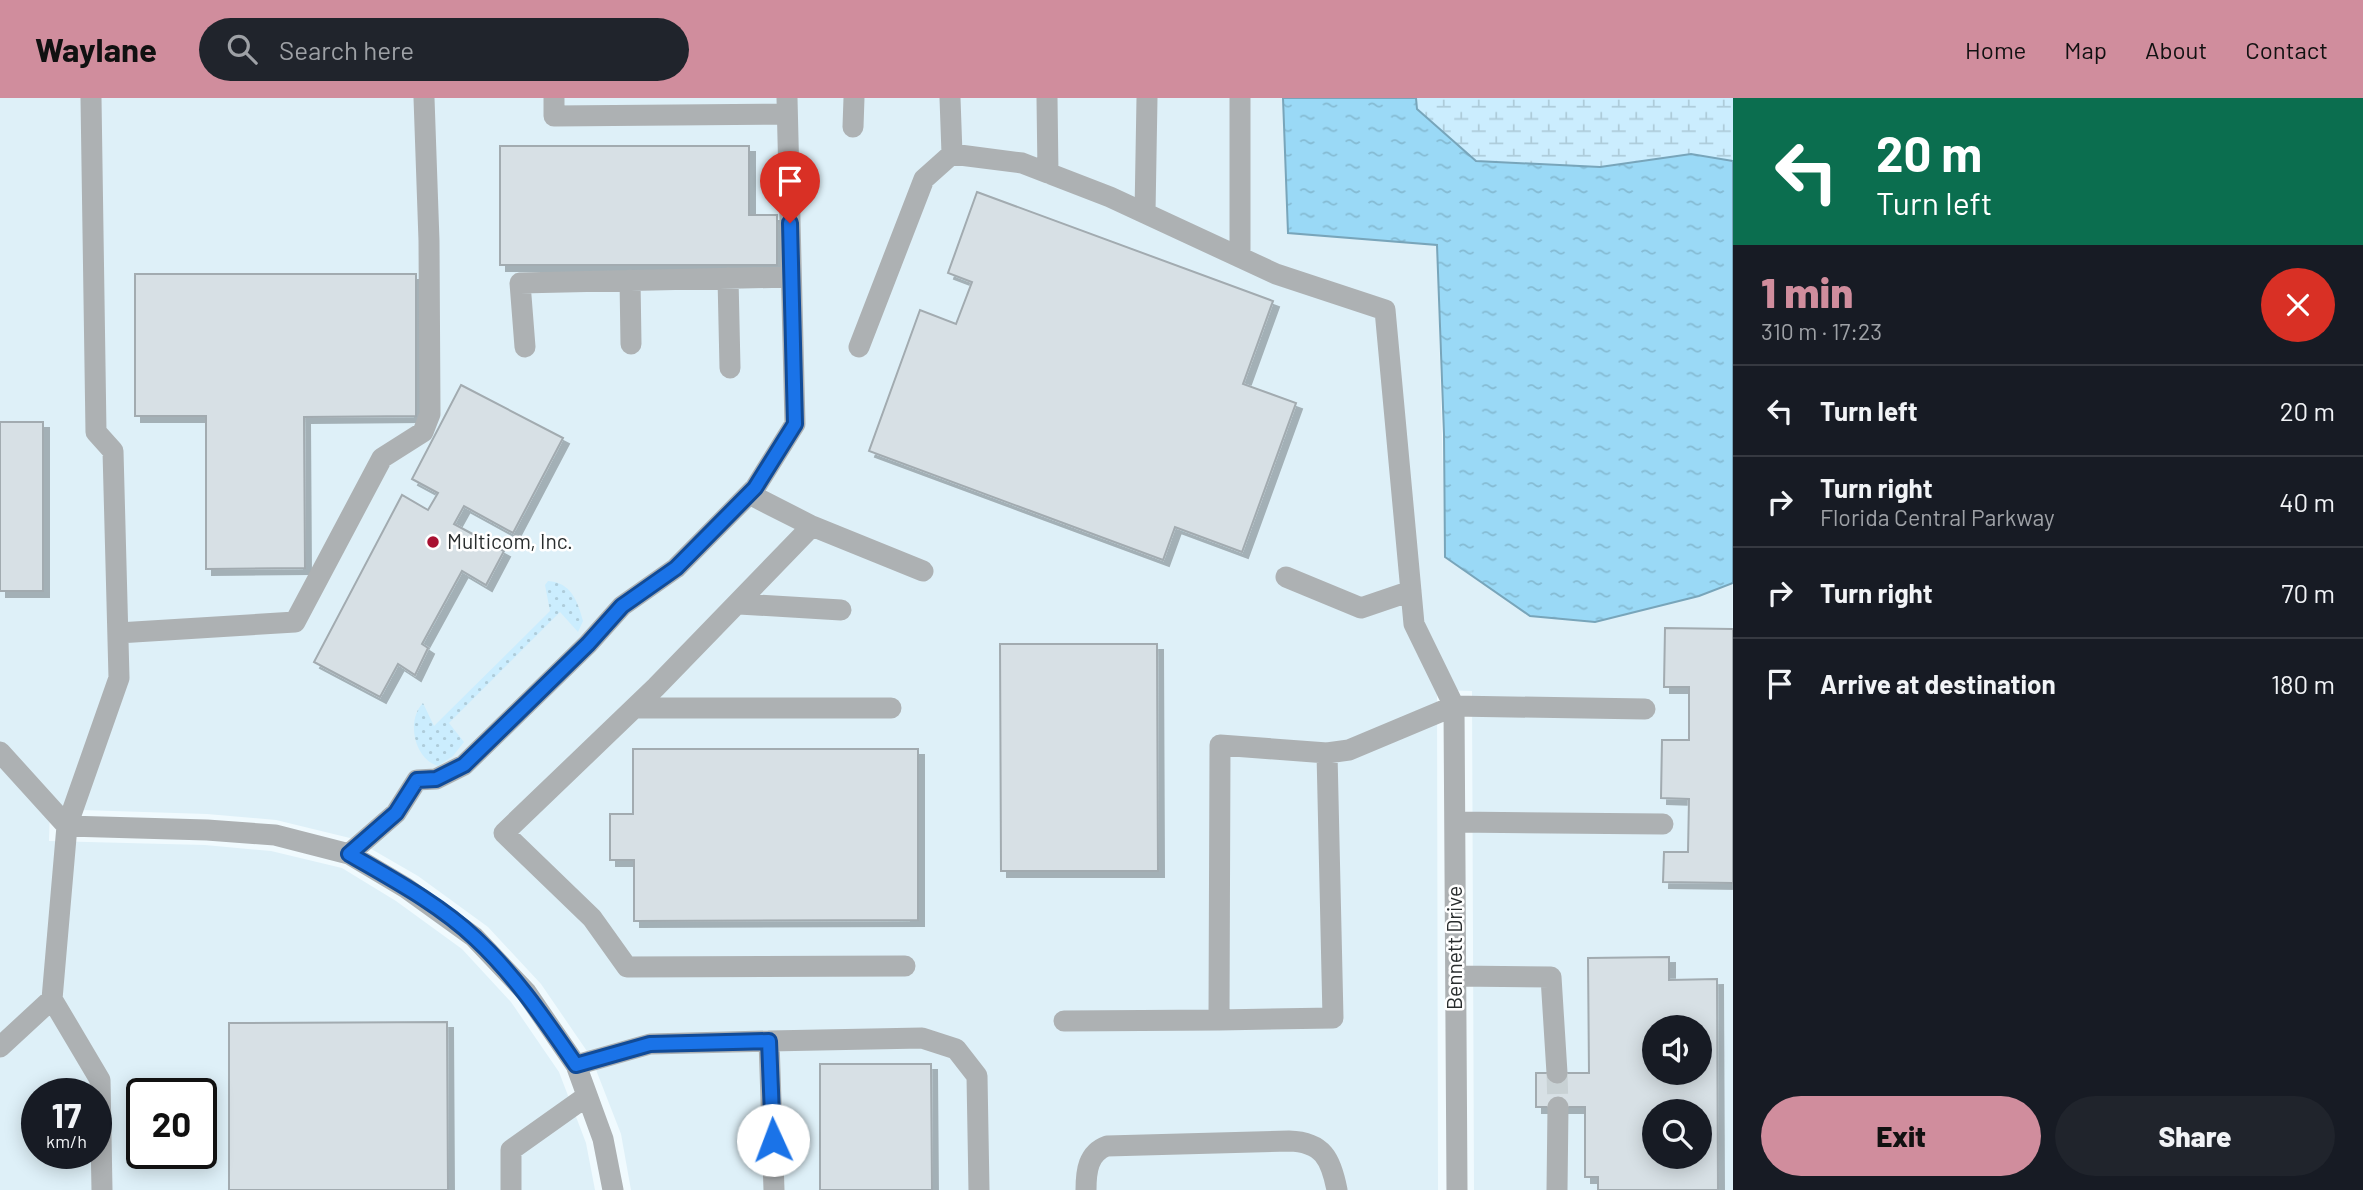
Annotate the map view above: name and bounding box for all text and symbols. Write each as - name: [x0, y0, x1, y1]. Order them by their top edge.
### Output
- search box: [199, 18, 689, 81]
- text: Waylane: [35, 29, 157, 69]
- icon: search: [223, 30, 261, 68]
- text: Search here: [279, 34, 414, 65]
- text: Home: [1965, 35, 2026, 64]
- text: Map: [2064, 35, 2107, 64]
- text: About: [2145, 35, 2207, 64]
- text: Contact: [2245, 35, 2328, 64]
- text: 20 m: [1876, 123, 1982, 182]
- icon: left: [1761, 126, 1852, 217]
- pin: [760, 151, 820, 223]
- icon: arrive: [771, 162, 809, 200]
- text: Turn left: [1876, 183, 1993, 221]
- text: 1 min: [1761, 266, 1853, 316]
- button: close: [2261, 268, 2335, 342]
- text: 310 m · 17:23: [1761, 317, 1882, 345]
- icon: left: [1761, 392, 1799, 430]
- text: Turn left: [1820, 395, 1918, 426]
- text: 20 m: [2280, 395, 2335, 426]
- text: Turn right: [1820, 472, 1933, 503]
- icon: right: [1761, 483, 1799, 521]
- text: 40 m: [2279, 486, 2335, 517]
- text: Florida Central Parkway: [1820, 503, 2055, 531]
- place label: Multicom, Inc.: [447, 528, 573, 553]
- marker: Multicom, Inc.: [425, 534, 441, 550]
- icon: right: [1761, 574, 1799, 612]
- text: Turn right: [1820, 577, 1933, 608]
- text: 70 m: [2281, 577, 2335, 608]
- icon: arrive: [1761, 665, 1799, 703]
- text: Arrive at destination: [1820, 668, 2056, 699]
- text: 180 m: [2271, 668, 2335, 699]
- street label: Bennett Drive: [1441, 886, 1466, 1010]
- map controls: [1642, 1015, 1712, 1169]
- button: sound: [1642, 1015, 1712, 1085]
- speed limit sign: 20: [126, 1078, 217, 1169]
- text: 17: [52, 1093, 81, 1135]
- button: Exit: [1761, 1096, 2041, 1176]
- button: Share: [2055, 1096, 2335, 1176]
- button: search: [1642, 1099, 1712, 1169]
- position arrow: [736, 1103, 810, 1177]
- text: km/h: [46, 1130, 87, 1152]

